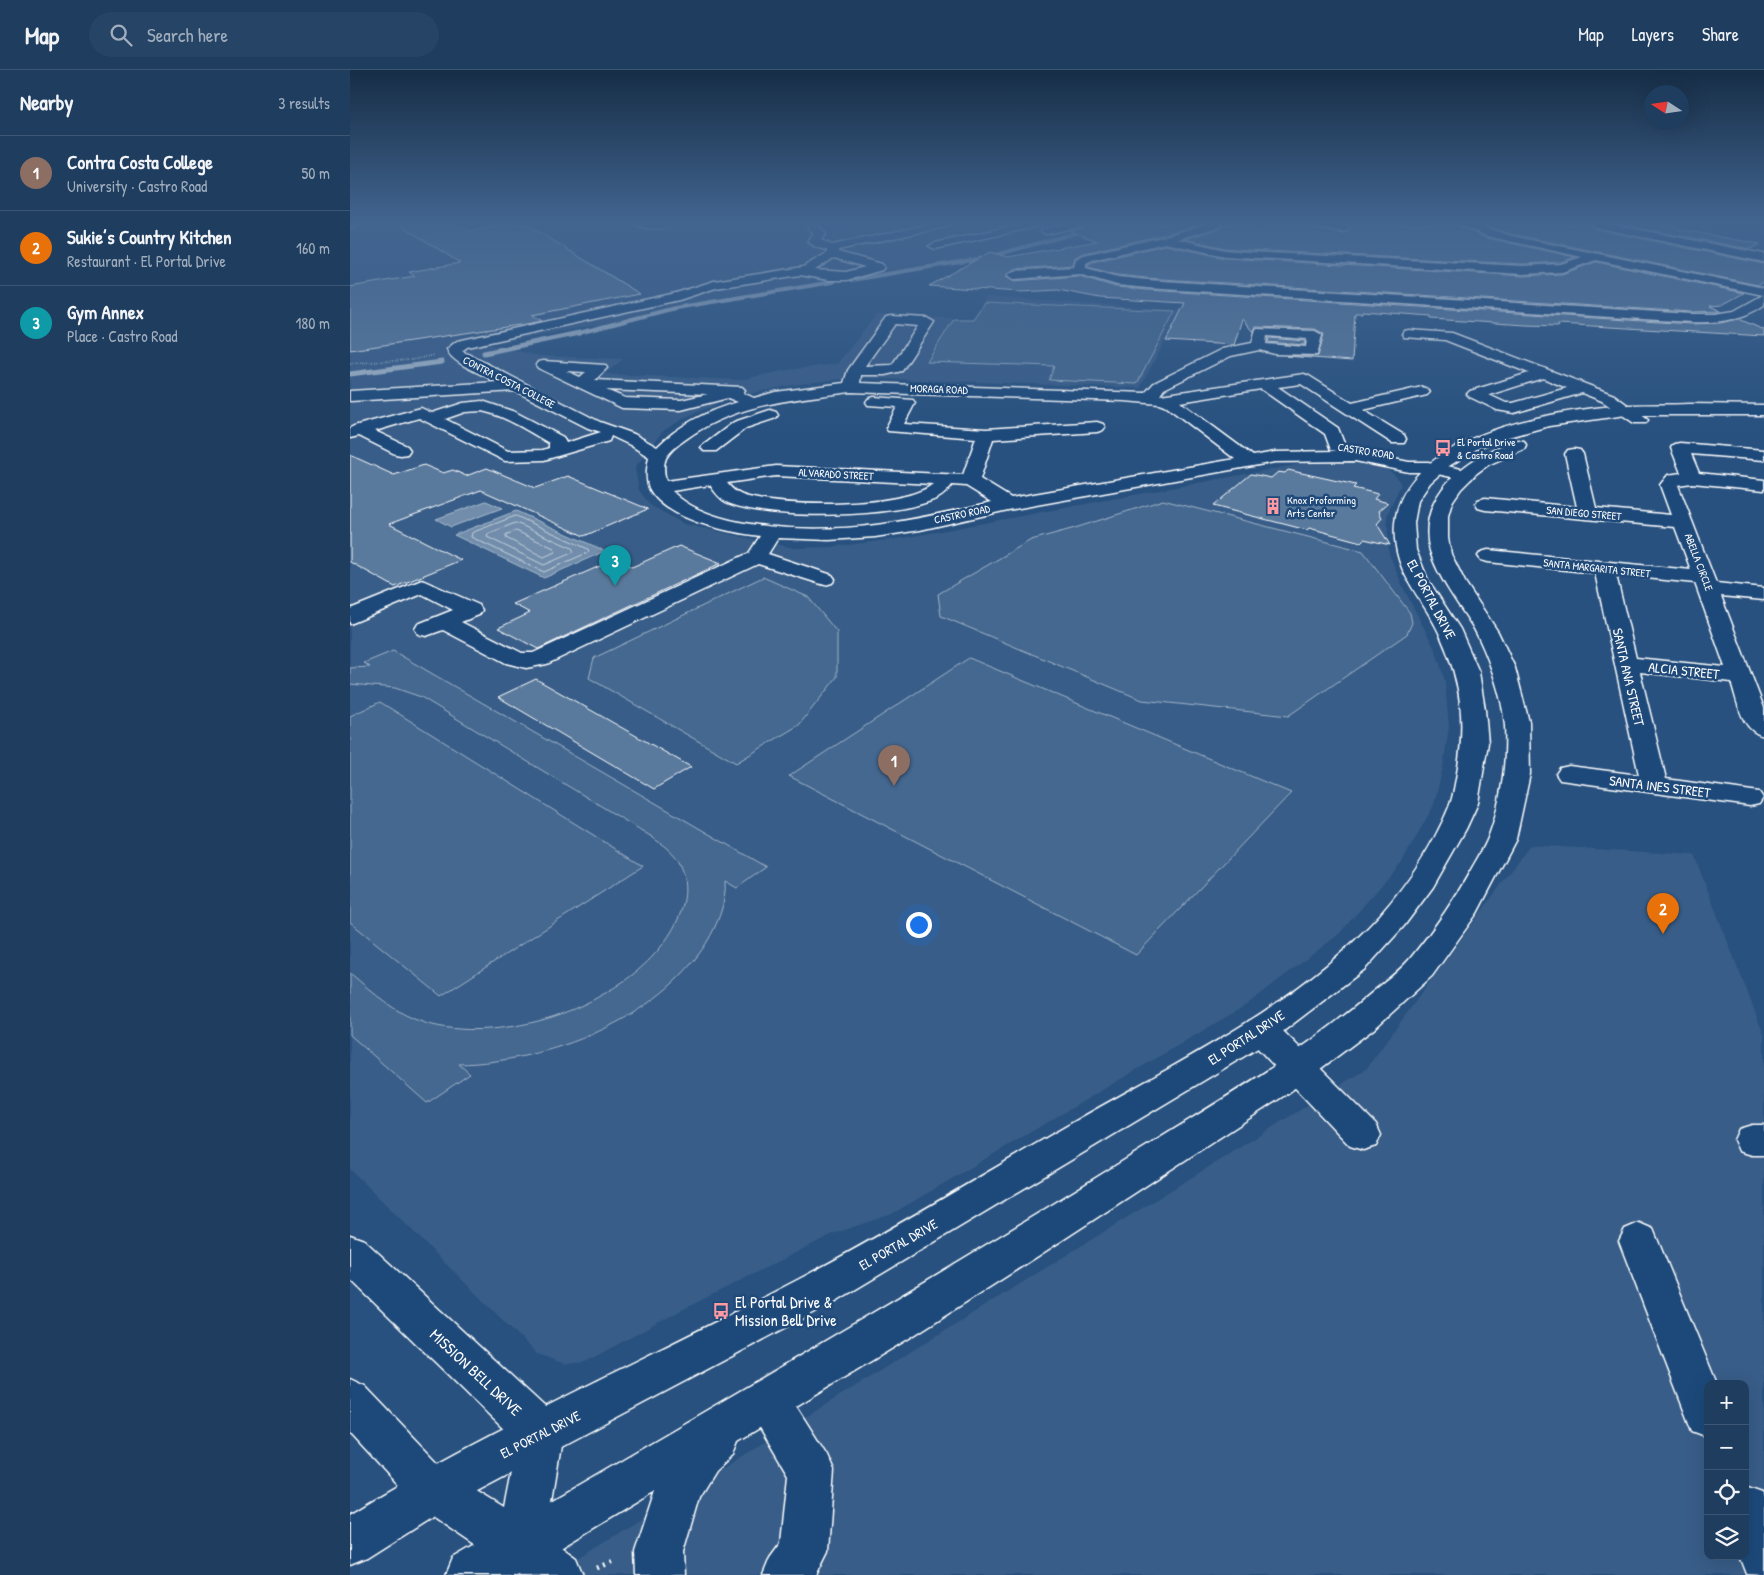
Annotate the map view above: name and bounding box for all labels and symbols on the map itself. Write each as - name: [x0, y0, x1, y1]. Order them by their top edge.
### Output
- north arrow: [1644, 85, 1689, 130]
- street label: CONTRA COSTA COLLEGE: [461, 353, 558, 411]
- street label: MORAGA ROAD: [910, 381, 969, 397]
- place label: El Portal Drive & Castro Road: [1457, 435, 1516, 462]
- bus stop icon: El Portal Drive & Castro Road: [1433, 438, 1453, 458]
- street label: CASTRO ROAD: [1337, 440, 1396, 462]
- street label: ALVARADO STREET: [798, 465, 875, 483]
- place label: Knox Proforming Arts Center: [1287, 493, 1356, 520]
- building icon: Knox Proforming Arts Center: [1263, 496, 1283, 516]
- street label: CASTRO ROAD: [933, 501, 992, 527]
- street label: SAN DIEGO STREET: [1546, 503, 1623, 523]
- street label: ABELLA CIRCLE: [1682, 531, 1716, 593]
- pin: 3: [599, 545, 631, 586]
- street label: SANTA MARGARITA STREET: [1543, 555, 1652, 581]
- street label: EL PORTAL DRIVE: [1403, 556, 1461, 642]
- street label: SANTA ANA STREET: [1609, 626, 1650, 728]
- street label: ALCIA STREET: [1648, 657, 1721, 683]
- pin: 1: [878, 745, 910, 786]
- street label: SANTA INES STREET: [1608, 770, 1712, 802]
- pin: 2: [1647, 893, 1679, 934]
- your location: [906, 912, 932, 938]
- street label: EL PORTAL DRIVE: [1204, 1005, 1288, 1069]
- street label: EL PORTAL DRIVE: [855, 1214, 941, 1274]
- place label: El Portal Drive & Mission Bell Drive: [735, 1291, 837, 1331]
- bus stop icon: El Portal Drive & Mission Bell Drive: [711, 1301, 731, 1321]
- street label: MISSION BELL DRIVE: [425, 1324, 527, 1420]
- street label: EL PORTAL DRIVE: [497, 1406, 583, 1462]

